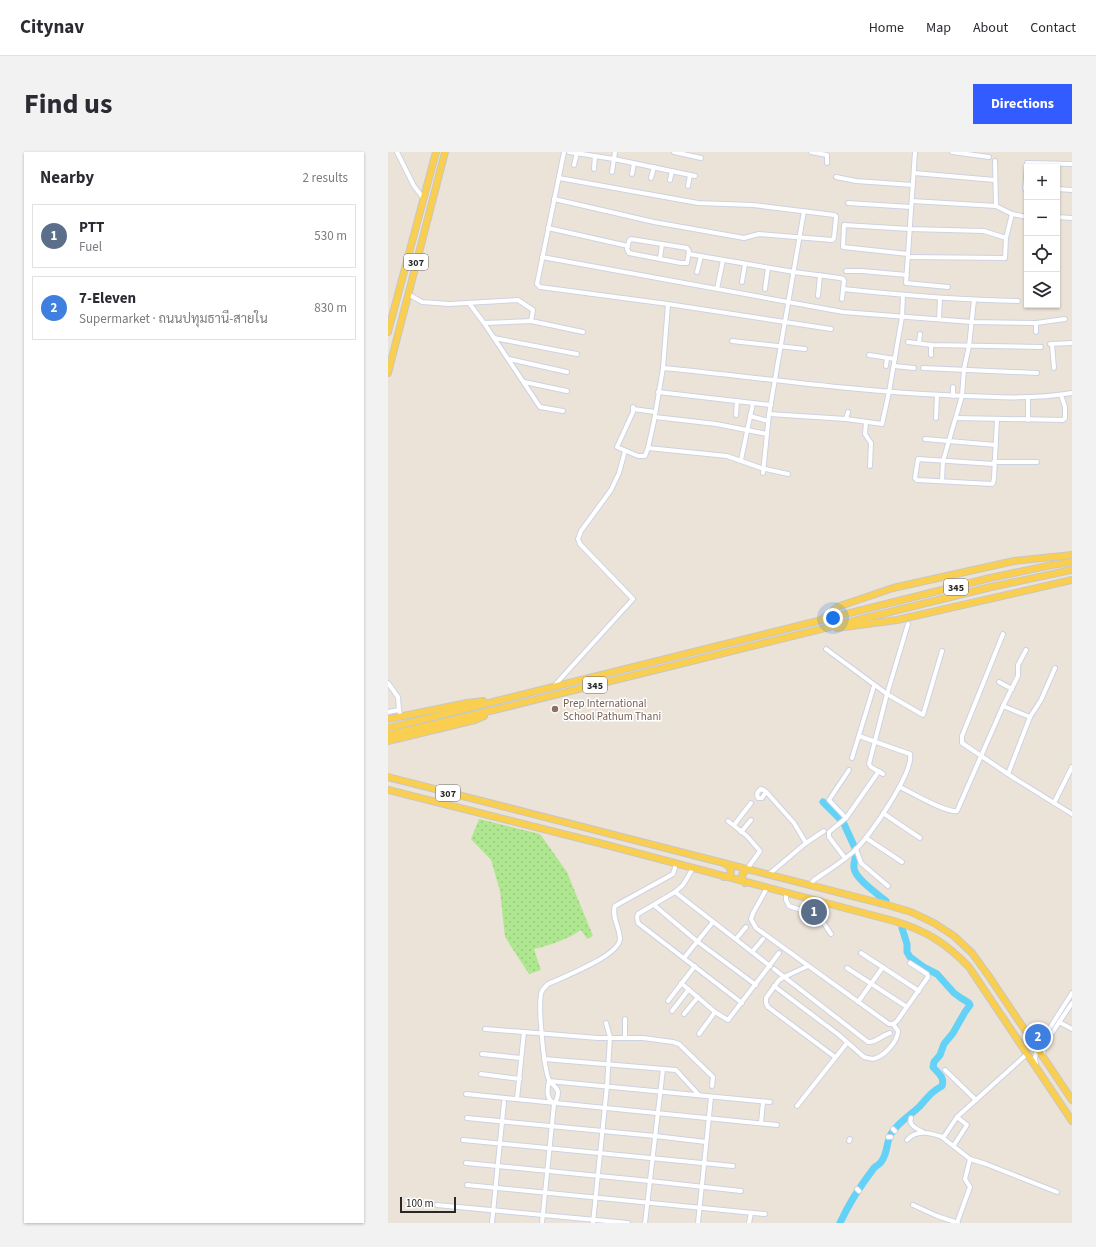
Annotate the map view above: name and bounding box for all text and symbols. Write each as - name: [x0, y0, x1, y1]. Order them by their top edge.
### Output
- text: Citynav: [20, 14, 84, 41]
- text: Home: [869, 18, 904, 38]
- text: Map: [926, 18, 951, 38]
- text: About: [973, 18, 1008, 38]
- text: Contact: [1030, 18, 1076, 38]
- text: Find us: [24, 84, 112, 124]
- button: Directions: [973, 84, 1072, 124]
- map controls: [1024, 164, 1060, 308]
- button: +: [1024, 164, 1060, 200]
- text: Nearby: [40, 166, 94, 190]
- text: 2 results: [303, 169, 348, 187]
- button: −: [1024, 200, 1060, 236]
- text: PTT: [79, 217, 104, 238]
- text: 1: [51, 227, 57, 245]
- text: 530 m: [314, 227, 347, 245]
- button: locate: [1024, 236, 1060, 272]
- text: Fuel: [79, 238, 102, 256]
- road number: 307: [404, 254, 428, 270]
- button: layers: [1024, 272, 1060, 308]
- text: 7-Eleven: [79, 288, 136, 309]
- text: 2: [51, 299, 57, 317]
- text: 830 m: [314, 299, 347, 317]
- text: Supermarket · ถนนปทุมธานี-สายใน: [79, 310, 268, 328]
- road number: 345: [944, 579, 968, 595]
- your location: [823, 608, 843, 628]
- road number: 345: [583, 677, 607, 693]
- place label: Prep International School Pathum Thani: [563, 696, 661, 724]
- marker: Prep International School Pathum Thani: [550, 704, 560, 714]
- road number: 307: [436, 785, 460, 801]
- pin: 1: [801, 897, 827, 927]
- pin: 2: [1025, 1022, 1051, 1052]
- scale bar: [400, 1195, 456, 1214]
- text: 100 m: [406, 1196, 434, 1211]

